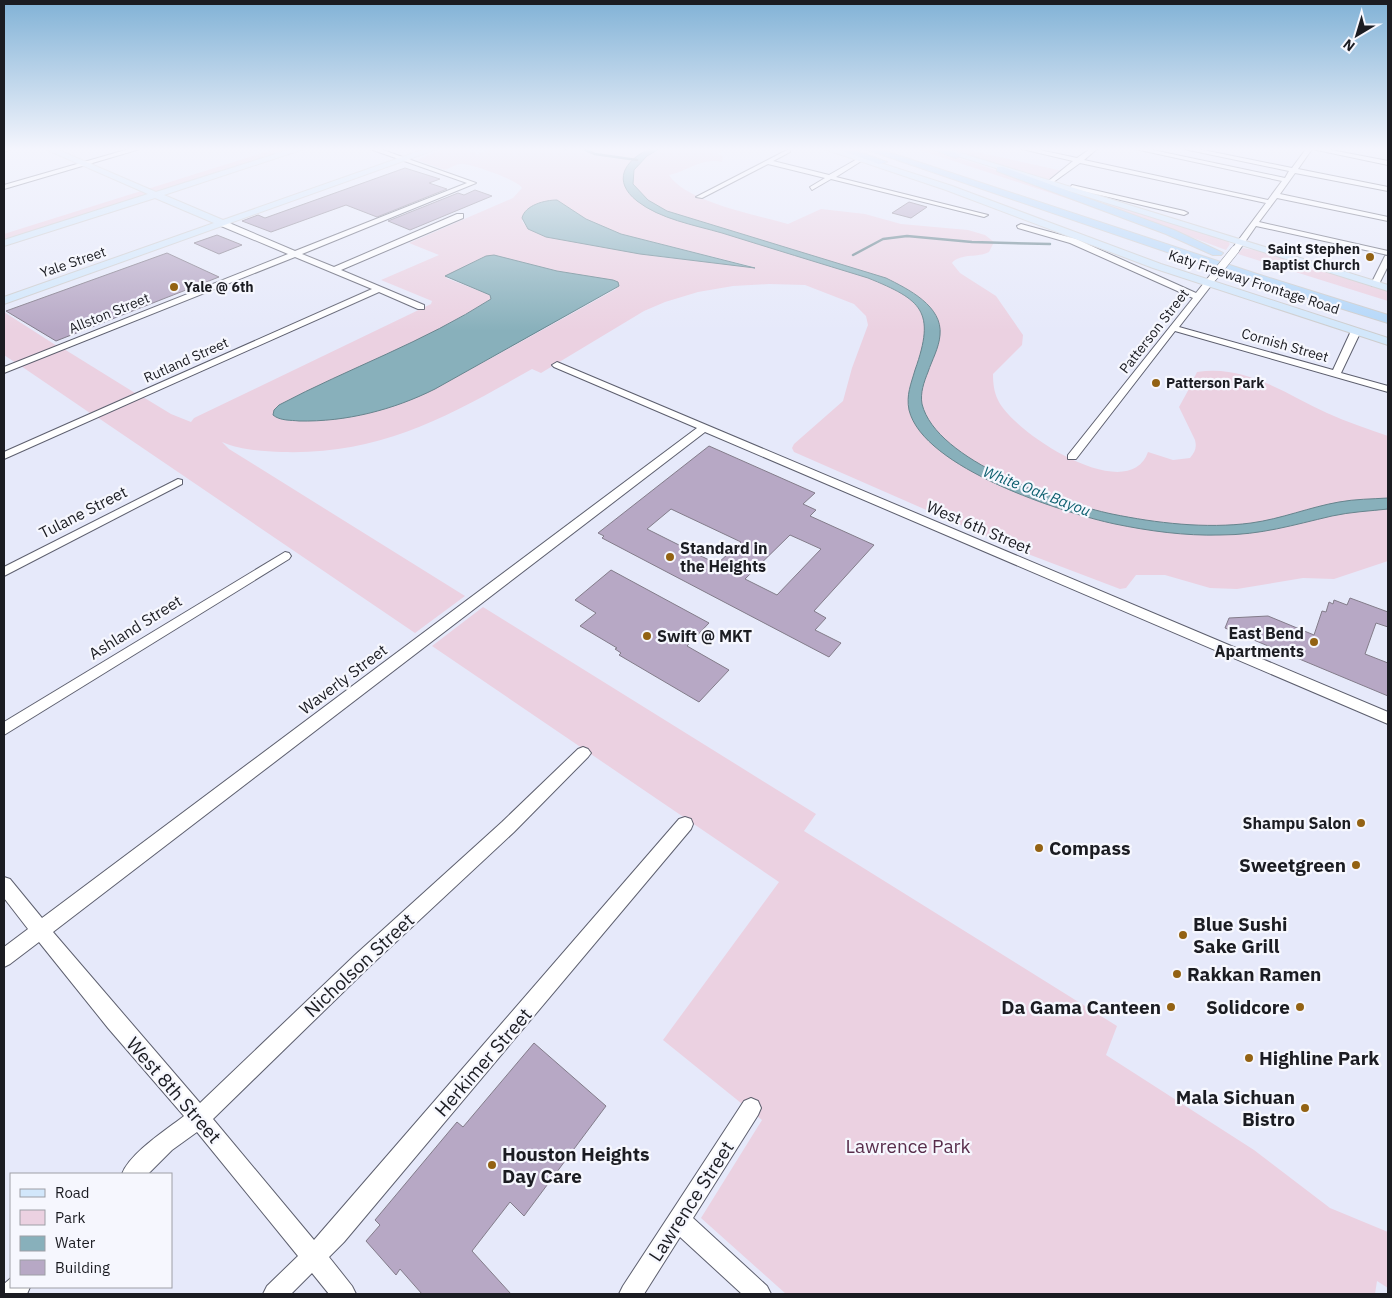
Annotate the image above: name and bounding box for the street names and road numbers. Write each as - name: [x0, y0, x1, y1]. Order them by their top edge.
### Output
- street label: Yale Street: [38, 242, 108, 282]
- street label: Katy Freeway Frontage Road: [1166, 246, 1342, 318]
- street label: Patterson Street: [1115, 285, 1193, 377]
- street label: Allston Street: [66, 289, 152, 337]
- street label: Cornish Street: [1239, 324, 1331, 366]
- street label: Rutland Street: [141, 333, 231, 387]
- street label: Tulane Street: [36, 481, 130, 543]
- street label: West 6th Street: [924, 496, 1034, 558]
- street label: Ashland Street: [85, 590, 185, 664]
- street label: Waverly Street: [295, 639, 391, 719]
- street label: Nicholson Street: [299, 908, 419, 1022]
- street label: Herkimer Street: [429, 1003, 537, 1121]
- street label: West 8th Street: [121, 1032, 227, 1148]
- street label: Lawrence Street: [643, 1136, 739, 1266]

